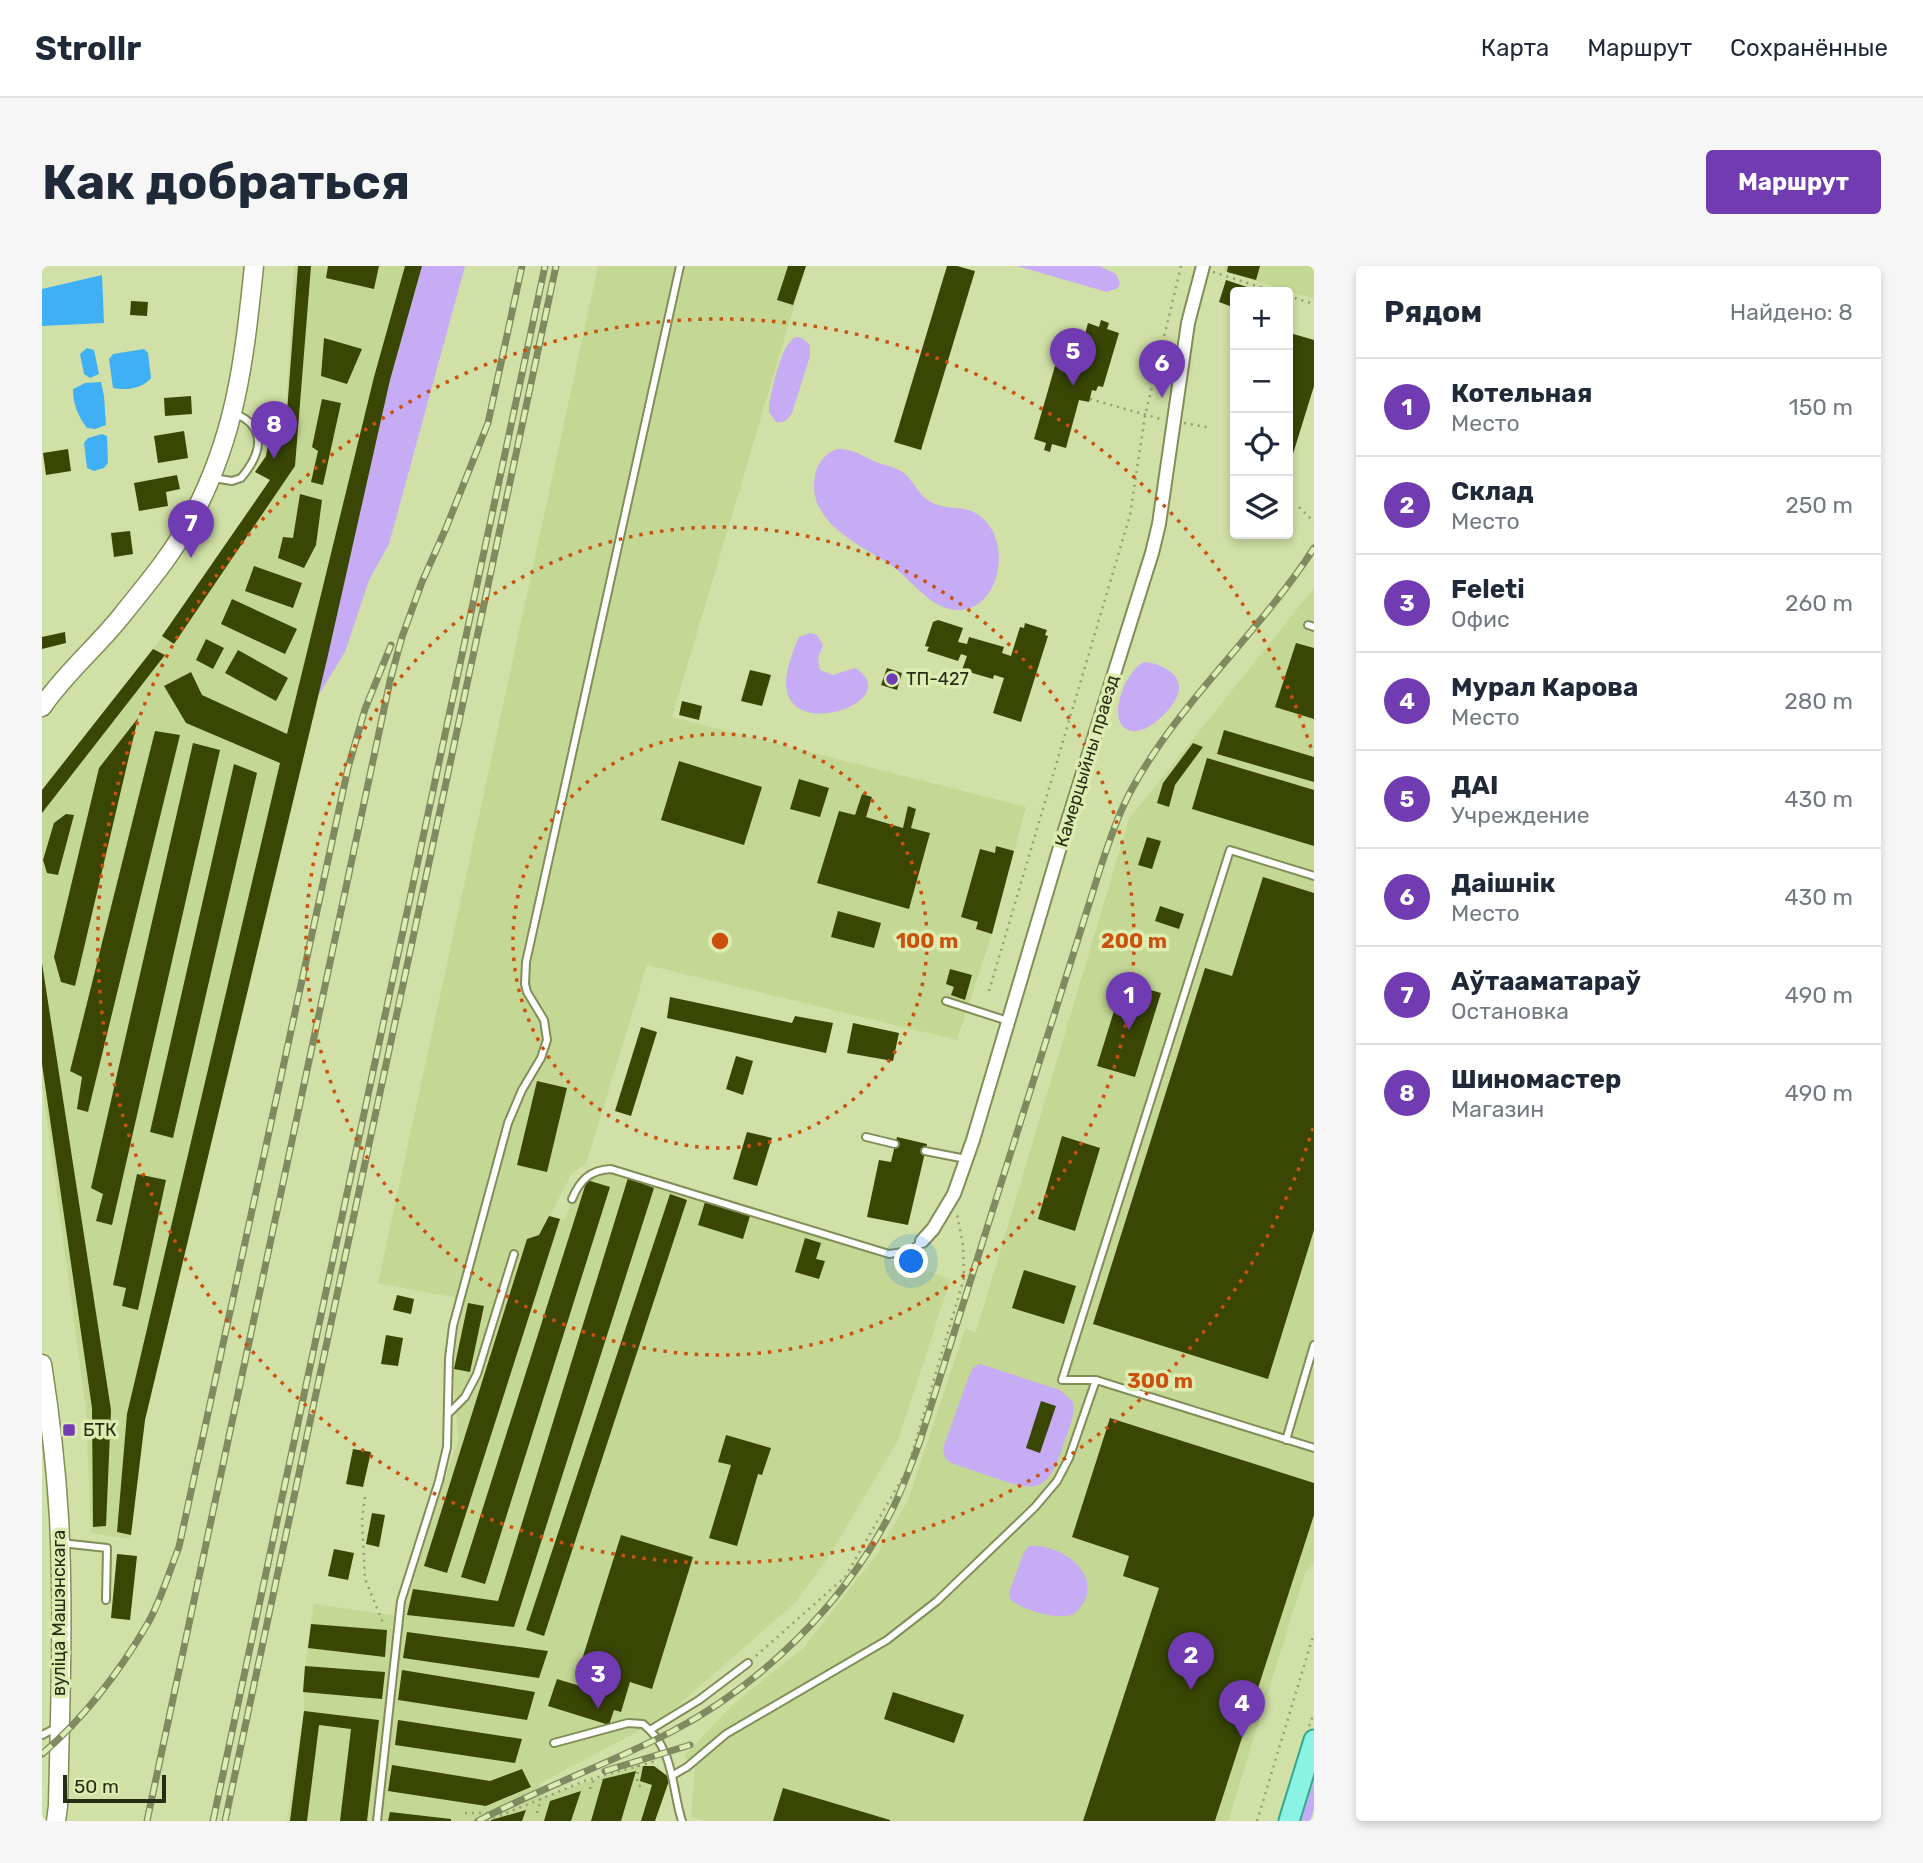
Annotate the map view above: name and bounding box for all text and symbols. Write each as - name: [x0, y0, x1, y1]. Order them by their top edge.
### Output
- text: Strollr: [35, 29, 141, 68]
- text: Карта: [1481, 34, 1549, 62]
- text: Маршрут: [1587, 34, 1692, 62]
- text: Сохранённые: [1730, 34, 1888, 62]
- button: Маршрут: [1706, 150, 1881, 214]
- text: Как добраться: [42, 153, 410, 211]
- map controls: [1230, 287, 1293, 539]
- button: +: [1230, 287, 1293, 350]
- text: Рядом: [1384, 294, 1482, 330]
- text: Найдено: 8: [1730, 298, 1853, 326]
- pin: 5: [1050, 328, 1096, 386]
- pin: 6: [1139, 340, 1185, 398]
- button: −: [1230, 350, 1293, 413]
- text: Котельная: [1451, 378, 1592, 409]
- text: 1: [1401, 393, 1413, 421]
- text: 150 m: [1789, 393, 1853, 421]
- pin: 8: [251, 401, 297, 459]
- text: Место: [1451, 409, 1520, 437]
- button: locate: [1230, 413, 1293, 476]
- button: layers: [1230, 476, 1293, 539]
- text: Склад: [1451, 476, 1534, 507]
- text: 2: [1400, 491, 1414, 519]
- text: 250 m: [1785, 491, 1853, 519]
- pin: 7: [168, 500, 214, 558]
- text: Место: [1451, 507, 1520, 535]
- text: Feleti: [1451, 574, 1525, 605]
- text: 3: [1399, 589, 1415, 617]
- text: 260 m: [1785, 589, 1853, 617]
- text: Офис: [1451, 605, 1510, 633]
- place label: ТП-427: [906, 668, 969, 690]
- marker: ТП-427: [884, 671, 900, 687]
- street label: Камерцыйны праезд: [1050, 672, 1124, 850]
- text: Мурал Карова: [1451, 672, 1638, 703]
- text: 4: [1399, 687, 1415, 715]
- text: 280 m: [1784, 687, 1853, 715]
- text: Место: [1451, 703, 1520, 731]
- text: ДАІ: [1451, 770, 1498, 801]
- text: 5: [1400, 785, 1414, 813]
- text: 430 m: [1784, 785, 1853, 813]
- text: Учреждение: [1451, 801, 1590, 829]
- text: Даішнік: [1451, 868, 1555, 899]
- text: 6: [1400, 883, 1414, 911]
- text: 430 m: [1784, 883, 1853, 911]
- text: Место: [1451, 899, 1520, 927]
- text: 100 m: [896, 928, 958, 953]
- text: 200 m: [1101, 928, 1167, 953]
- centre of rings: [708, 929, 732, 953]
- text: Аўтааматараў: [1451, 966, 1641, 997]
- pin: 1: [1106, 972, 1152, 1030]
- text: 7: [1400, 981, 1414, 1009]
- text: 490 m: [1785, 981, 1853, 1009]
- text: Остановка: [1451, 997, 1569, 1025]
- text: Шиномастер: [1451, 1064, 1621, 1095]
- text: 8: [1399, 1079, 1415, 1107]
- text: 490 m: [1785, 1079, 1853, 1107]
- text: Магазин: [1451, 1095, 1544, 1123]
- your location: [894, 1244, 928, 1278]
- text: 300 m: [1127, 1368, 1193, 1393]
- place label: БТК: [83, 1419, 116, 1441]
- marker: БТК: [61, 1422, 77, 1438]
- street label: вуліца Машэнскага: [48, 1530, 70, 1696]
- pin: 2: [1168, 1632, 1214, 1690]
- pin: 3: [575, 1651, 621, 1709]
- pin: 4: [1219, 1680, 1265, 1738]
- scale bar: [63, 1772, 166, 1804]
- text: 50 m: [74, 1775, 119, 1798]

